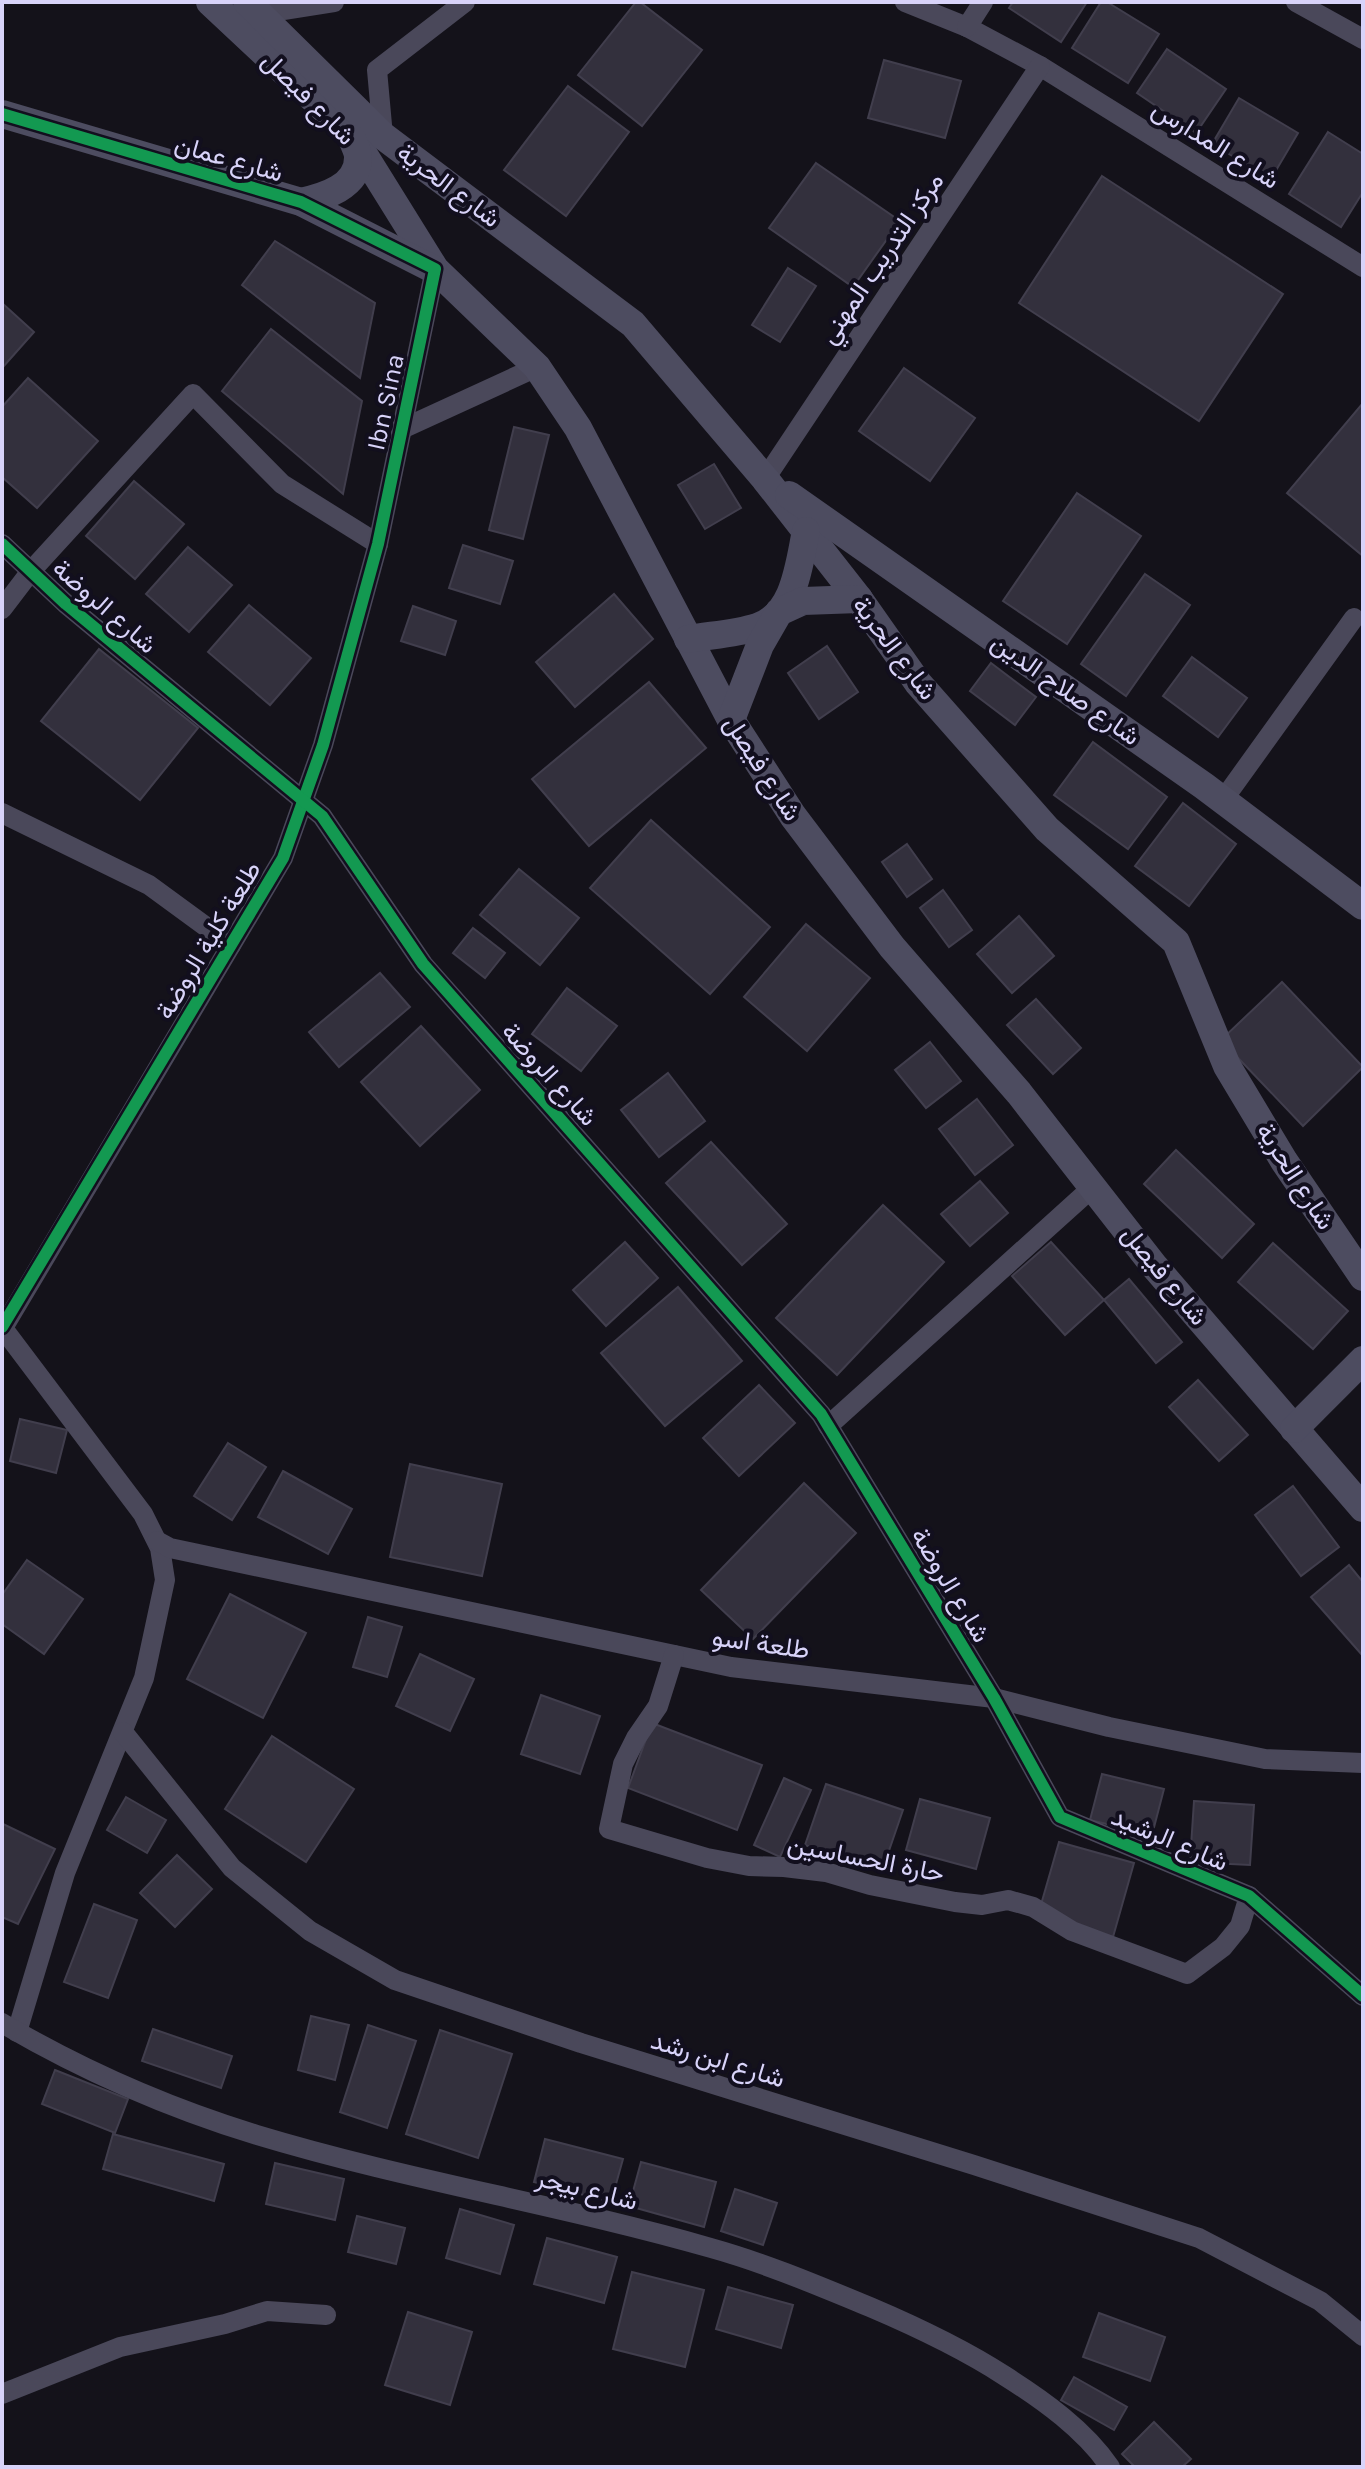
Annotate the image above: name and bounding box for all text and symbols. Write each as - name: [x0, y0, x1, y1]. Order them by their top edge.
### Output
- street label: شارع فيصل: [254, 45, 362, 153]
- street label: شارع المدارس: [1145, 93, 1285, 198]
- street label: شارع عمان: [171, 128, 287, 191]
- street label: شارع الحرية: [390, 137, 506, 236]
- street label: مركز التدريب المهني: [813, 167, 954, 353]
- street label: Ibn Sina: [360, 351, 411, 453]
- street label: شارع الروضة: [45, 553, 163, 662]
- street label: شارع الحرية: [844, 591, 943, 707]
- street label: شارع صلاح الدين: [984, 627, 1146, 754]
- street label: شارع فيصل: [715, 710, 808, 828]
- street label: طلعة كلية الروضة: [149, 856, 268, 1025]
- street label: شارع الروضة: [494, 1016, 604, 1134]
- street label: شارع الحرية: [1248, 1117, 1342, 1237]
- street label: شارع فيصل: [1113, 1219, 1214, 1333]
- street label: شارع الروضة: [902, 1522, 997, 1649]
- street label: طلعة اسو: [710, 1621, 812, 1666]
- street label: شارع الرشيد: [1106, 1801, 1233, 1880]
- street label: حارة الحساسين: [785, 1828, 947, 1889]
- street label: شارع ابن رشد: [647, 2024, 789, 2096]
- street label: شارع بيجر: [532, 2162, 641, 2219]

